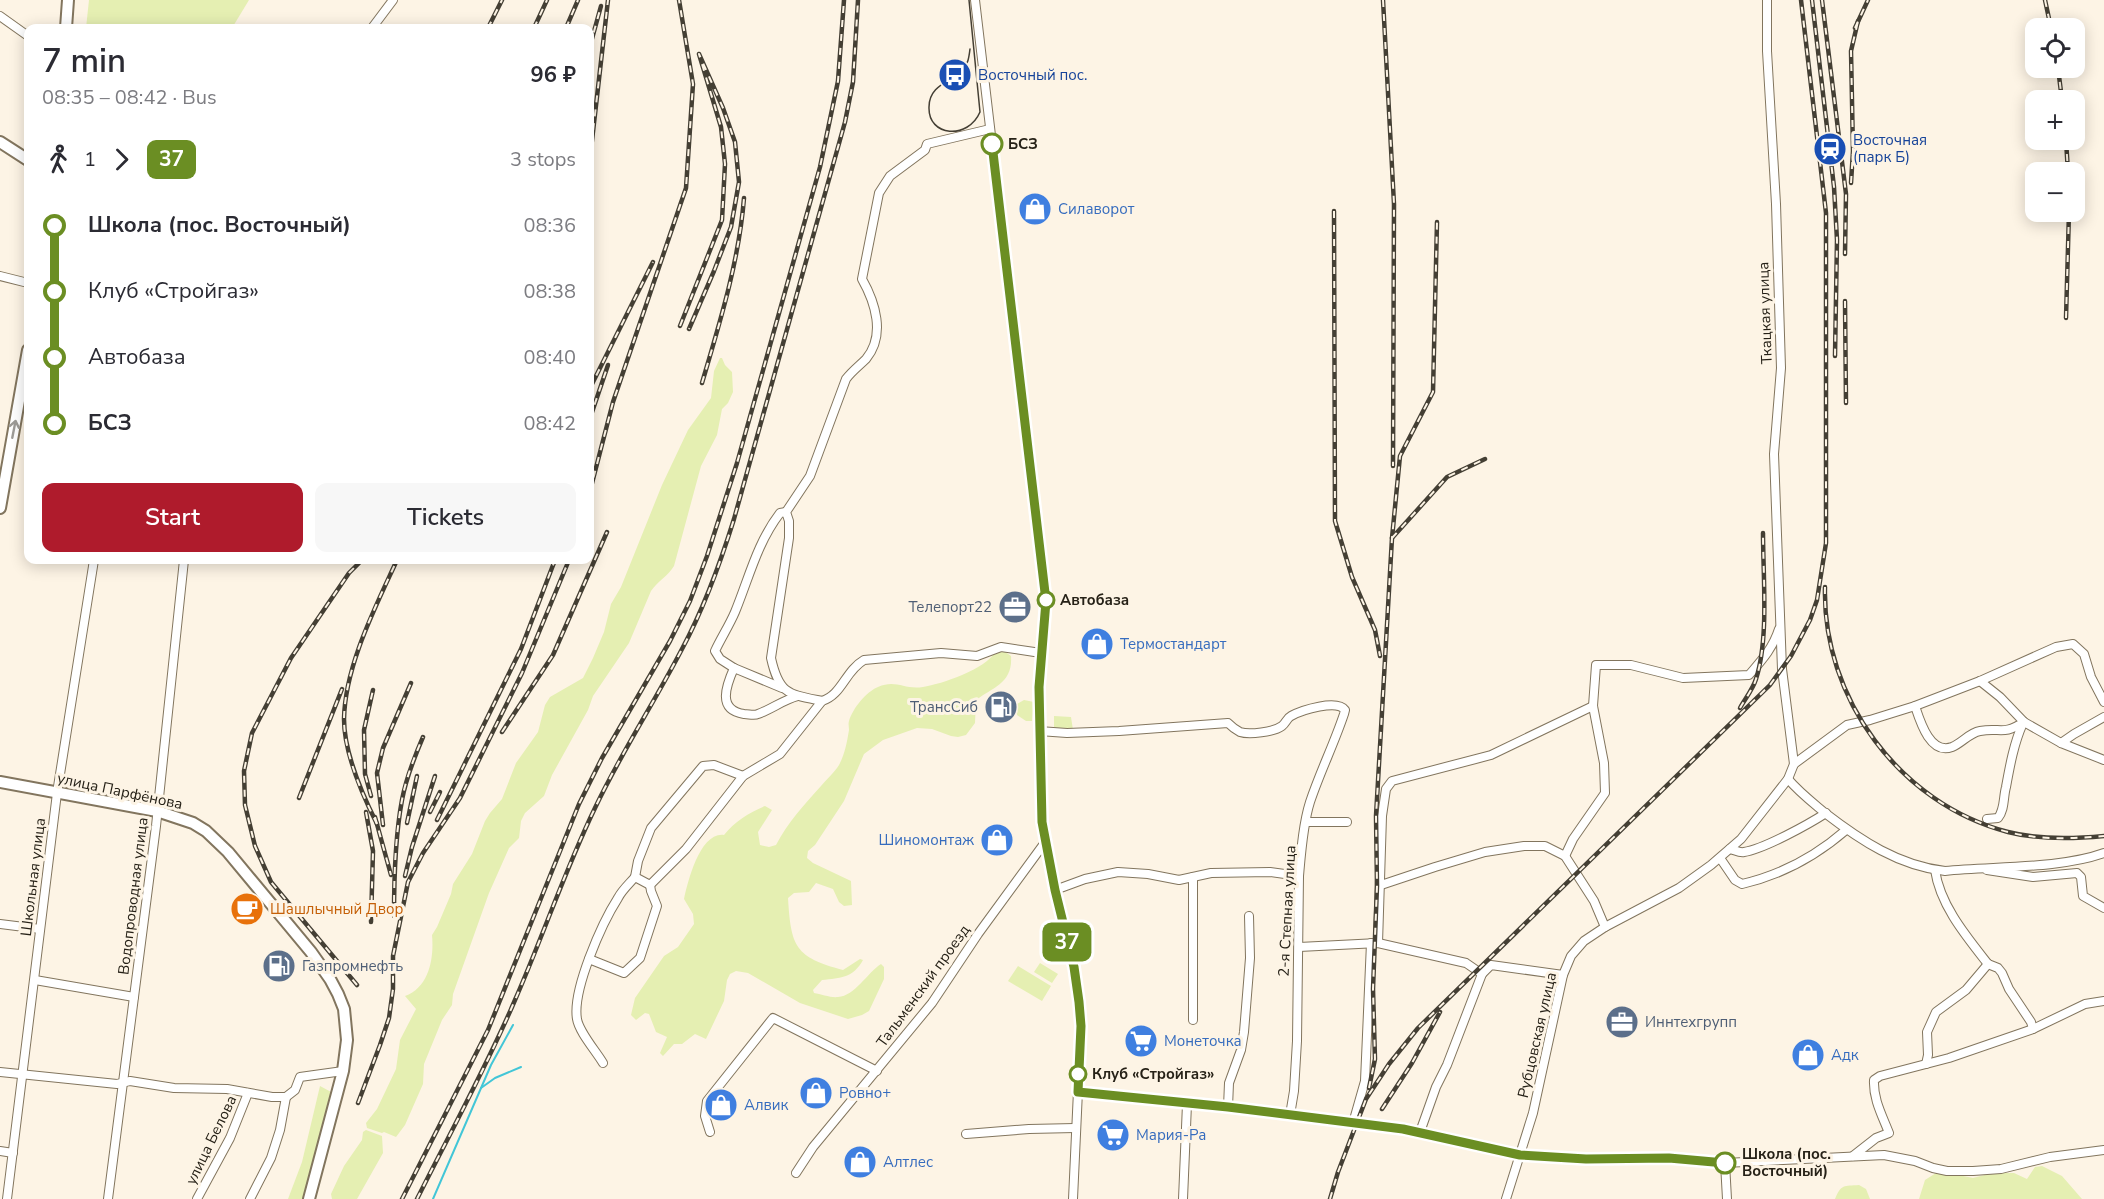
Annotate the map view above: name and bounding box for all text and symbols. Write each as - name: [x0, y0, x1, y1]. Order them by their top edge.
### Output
- map controls: [2025, 18, 2085, 222]
- button: locate: [2025, 18, 2085, 78]
- text: 7 min: [42, 39, 126, 84]
- bus stop icon: Восточный пос.: [937, 57, 973, 93]
- text: 96 ₽: [530, 60, 576, 90]
- place label: Восточный пос.: [978, 65, 1087, 85]
- text: 08:35 – 08:42 · Bus: [42, 84, 217, 111]
- button: +: [2025, 90, 2085, 150]
- place label: Восточная (парк Б): [1853, 130, 1927, 167]
- station icon: Восточная (парк Б): [1812, 131, 1848, 167]
- marker: БСЗ: [981, 133, 1003, 155]
- place label: БСЗ: [1008, 134, 1038, 154]
- icon: walk: [42, 143, 75, 176]
- icon: forward: [105, 143, 138, 176]
- text: 37: [159, 145, 184, 173]
- text: 1: [84, 146, 96, 173]
- text: 3 stops: [510, 146, 576, 173]
- button: −: [2025, 162, 2085, 222]
- shop icon: Силаворот: [1017, 191, 1053, 227]
- place label: Силаворот: [1058, 199, 1135, 219]
- text: Школа (пос. Восточный): [88, 210, 351, 240]
- text: 08:36: [523, 212, 576, 239]
- street label: Ткацкая улица: [1753, 261, 1777, 365]
- text: Клуб «Стройгаз»: [88, 276, 259, 306]
- text: 08:38: [523, 278, 576, 305]
- text: Автобаза: [88, 342, 186, 372]
- text: 08:40: [523, 344, 576, 371]
- text: БСЗ: [88, 408, 132, 438]
- text: 08:42: [523, 410, 576, 437]
- one-way arrow: [9, 420, 20, 439]
- button: Start: [42, 483, 303, 552]
- button: Tickets: [315, 483, 576, 552]
- office icon: Телепорт22: [997, 589, 1033, 625]
- place label: Автобаза: [1060, 590, 1129, 610]
- marker: Автобаза: [1037, 591, 1055, 609]
- place label: Телепорт22: [908, 597, 992, 617]
- shop icon: Термостандарт: [1079, 626, 1115, 662]
- place label: Термостандарт: [1120, 634, 1227, 654]
- fuel station icon: ТрансСиб: [983, 689, 1019, 725]
- place label: ТрансСиб: [910, 697, 978, 717]
- street label: улица Парфёнова: [55, 768, 185, 814]
- street label: Водопроводная улица: [113, 816, 153, 976]
- street label: Школьная улица: [16, 817, 50, 937]
- shop icon: Шиномонтаж: [979, 822, 1015, 858]
- place label: Шиномонтаж: [878, 830, 974, 850]
- street label: 2-я Степная улица: [1274, 845, 1300, 977]
- cafe icon: Шашлычный Двор: [229, 891, 265, 927]
- place label: Шашлычный Двор: [270, 899, 403, 919]
- street label: Тальменский проезд: [872, 921, 974, 1051]
- line badge: 37: [1040, 922, 1094, 962]
- text: 37: [1054, 928, 1080, 956]
- fuel station icon: Газпромнефть: [261, 948, 297, 984]
- place label: Газпромнефть: [302, 956, 403, 976]
- street label: Рубцовская улица: [1513, 970, 1561, 1100]
- office icon: Иннтехгрупп: [1604, 1004, 1640, 1040]
- place label: Иннтехгрупп: [1645, 1012, 1737, 1032]
- supermarket icon: Монеточка: [1123, 1023, 1159, 1059]
- place label: Монеточка: [1164, 1031, 1242, 1051]
- shop icon: Адк: [1790, 1037, 1826, 1073]
- place label: Адк: [1831, 1045, 1859, 1065]
- place label: Клуб «Стройгаз»: [1092, 1064, 1214, 1084]
- marker: Клуб «Стройгаз»: [1069, 1065, 1087, 1083]
- shop icon: Ровно+: [798, 1075, 834, 1111]
- place label: Ровно+: [839, 1083, 891, 1103]
- shop icon: Алвик: [703, 1087, 739, 1123]
- street label: улица Белова: [181, 1092, 241, 1188]
- place label: Алвик: [744, 1095, 789, 1115]
- supermarket icon: Мария-Ра: [1095, 1117, 1131, 1153]
- place label: Мария-Ра: [1136, 1125, 1206, 1145]
- shop icon: Алтлес: [842, 1144, 878, 1180]
- place label: Школа (пос. Восточный): [1742, 1144, 1831, 1181]
- place label: Алтлес: [883, 1152, 933, 1172]
- marker: Школа (пос. Восточный): [1714, 1152, 1736, 1174]

